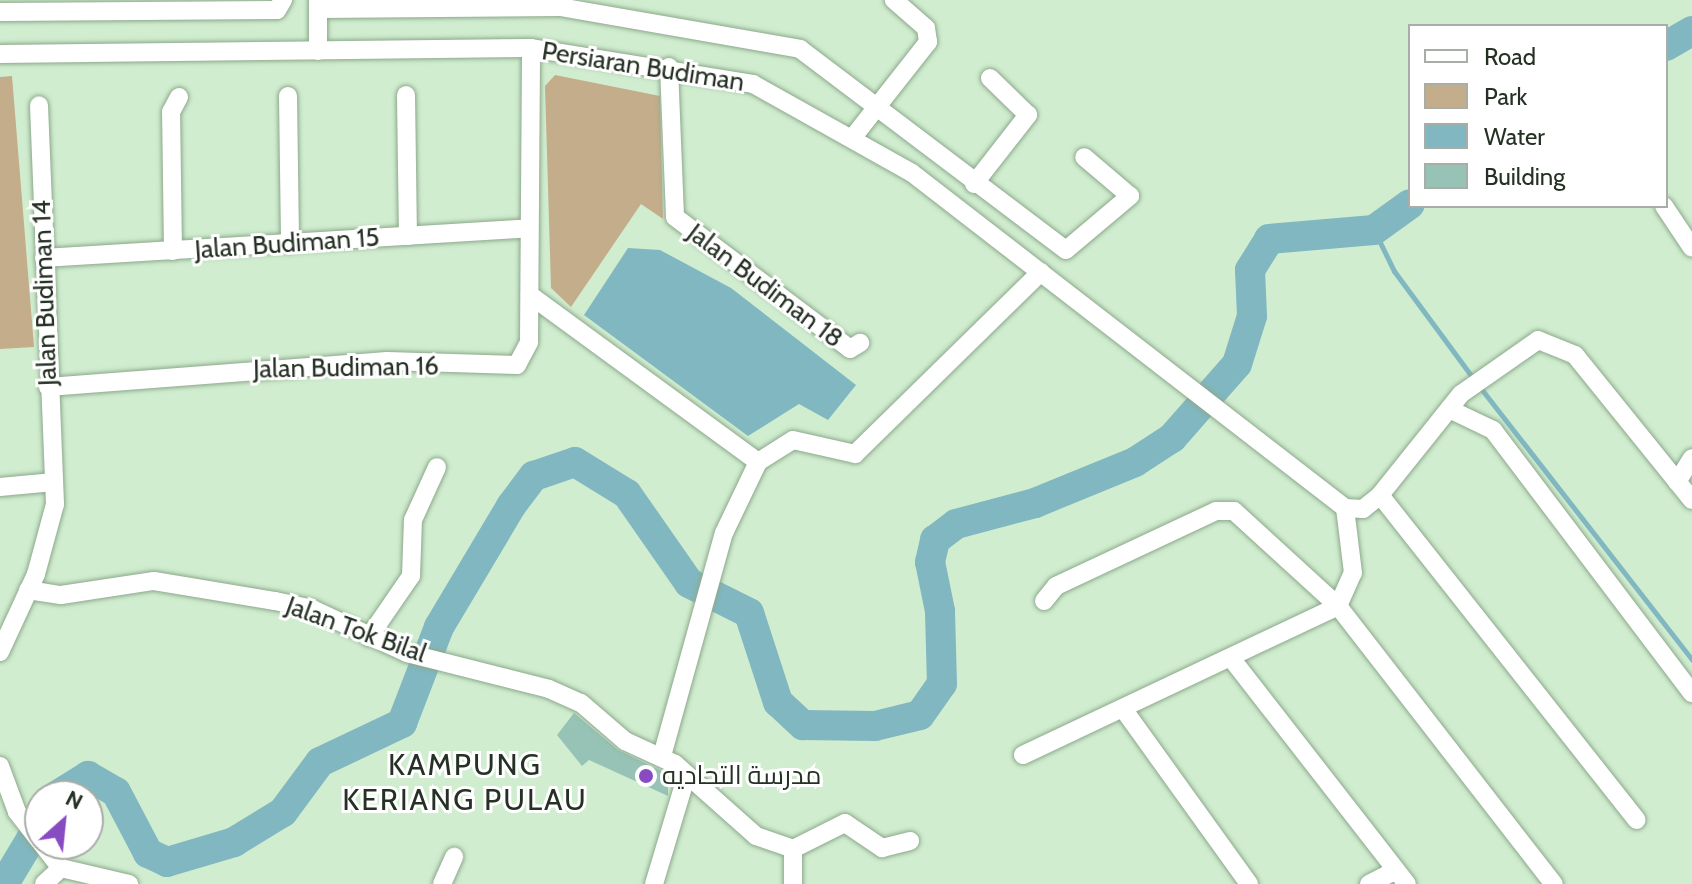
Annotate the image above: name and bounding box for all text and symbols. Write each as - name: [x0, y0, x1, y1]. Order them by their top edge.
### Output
- legend: [1408, 24, 1668, 208]
- street label: Persiaran Budiman: [540, 36, 746, 98]
- text: Road: [1484, 42, 1536, 71]
- text: Park: [1484, 82, 1527, 111]
- text: Water: [1484, 122, 1545, 151]
- text: Building: [1484, 162, 1565, 191]
- street label: Jalan Budiman 14: [26, 200, 64, 386]
- street label: Jalan Budiman 18: [681, 217, 849, 355]
- street label: Jalan Budiman 15: [194, 222, 380, 266]
- street label: Jalan Budiman 16: [253, 351, 439, 385]
- street label: Jalan Tok Bilal: [282, 590, 430, 670]
- district label: KAMPUNG KERIANG PULAU: [342, 747, 588, 818]
- place label: مدرسة التحاديه: [662, 760, 821, 792]
- marker: مدرسة التحاديه: [637, 767, 655, 785]
- north arrow: [24, 780, 104, 860]
- text: N: [61, 784, 87, 816]

